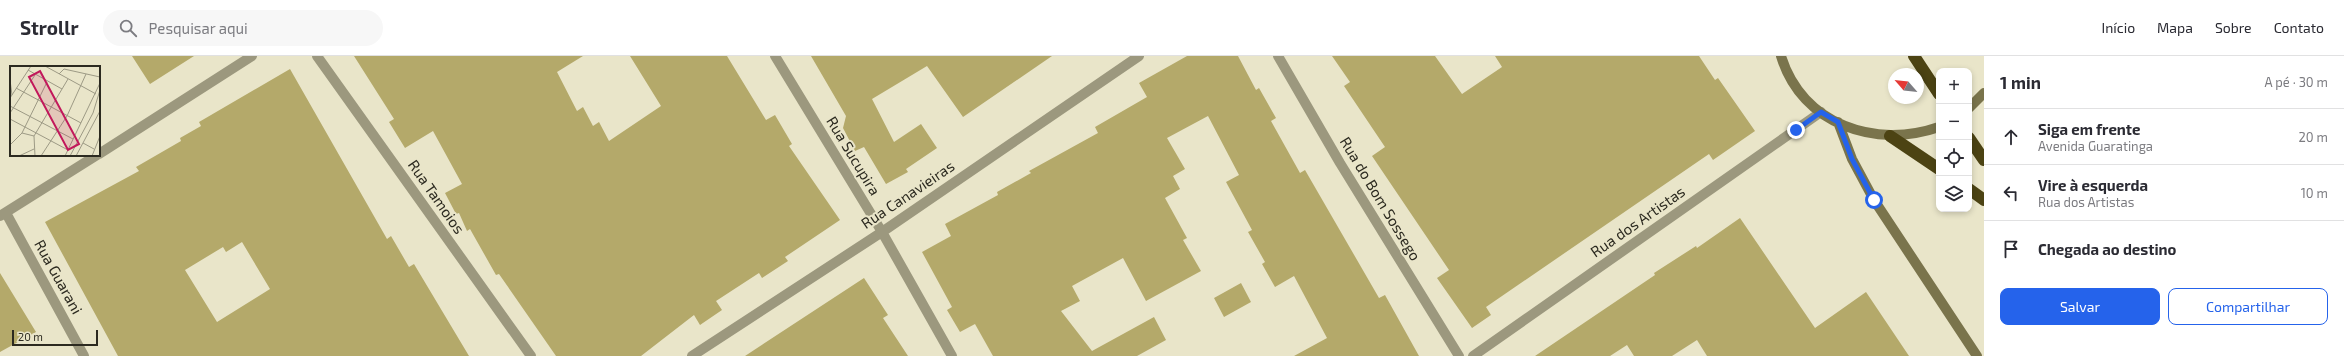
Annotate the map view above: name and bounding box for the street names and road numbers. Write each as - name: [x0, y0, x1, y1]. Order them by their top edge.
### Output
- street label: Rua Sucupira: [823, 113, 884, 198]
- street label: Rua do Bom Sossego: [1337, 133, 1425, 264]
- street label: Rua Tamoios: [405, 156, 469, 237]
- street label: Rua Canavieiras: [857, 156, 957, 232]
- street label: Rua dos Artistas: [1587, 182, 1688, 260]
- street label: Rua Guarani: [31, 236, 87, 317]

